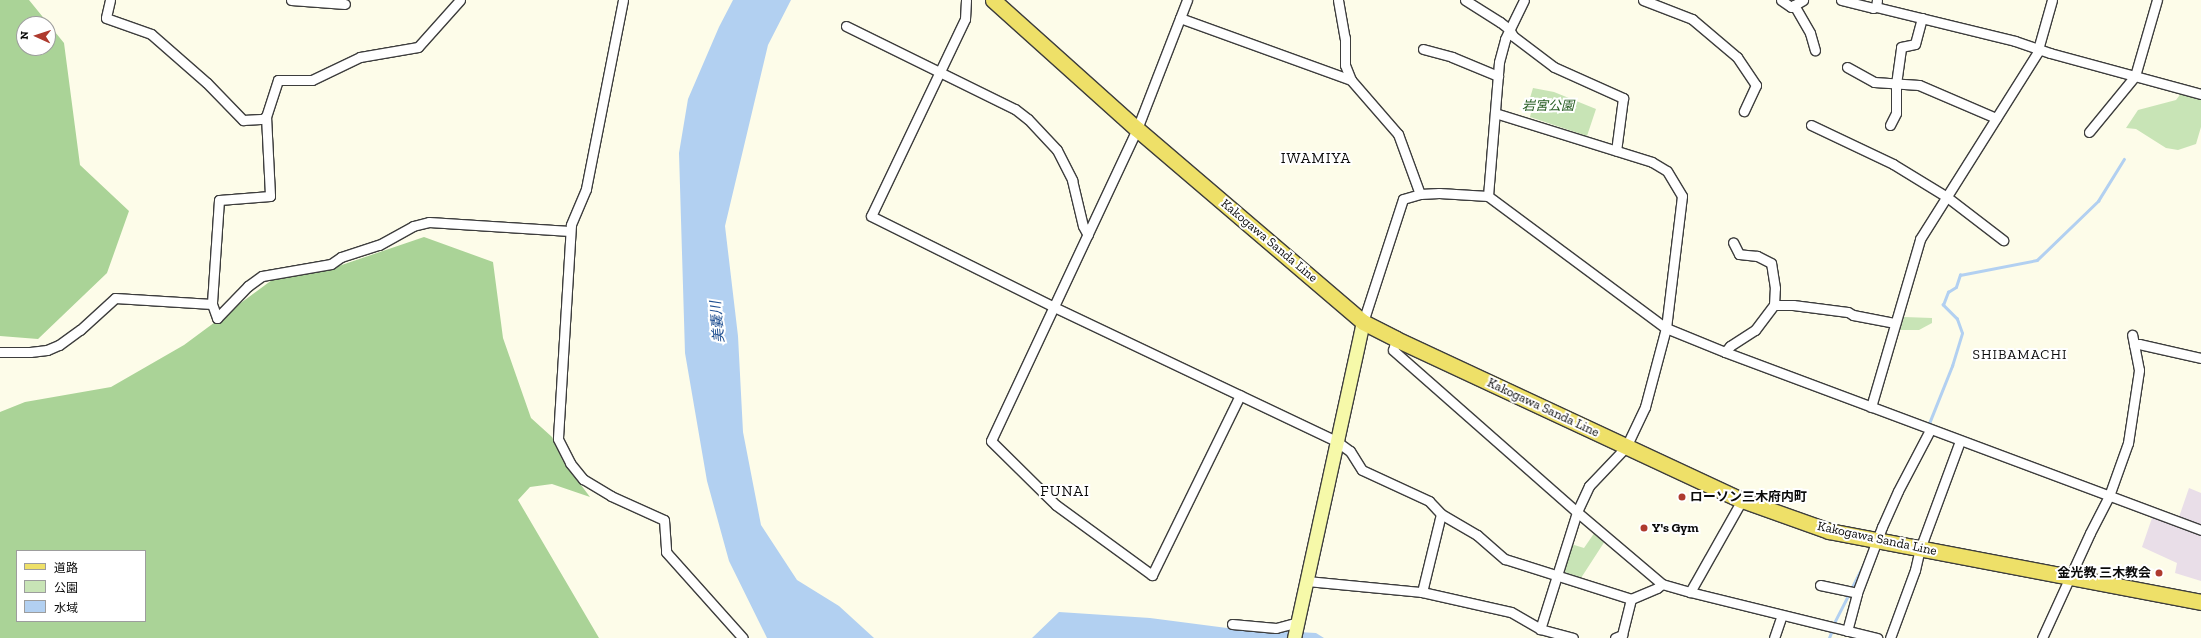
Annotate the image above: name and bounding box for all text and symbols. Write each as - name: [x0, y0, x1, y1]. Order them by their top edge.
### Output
- north arrow: [16, 16, 56, 56]
- text: N: [18, 31, 31, 40]
- park label: 岩宮公園: [1522, 98, 1574, 114]
- district label: IWAMIYA: [1281, 150, 1351, 168]
- street label: Kakogawa Sanda Line: [1217, 196, 1321, 286]
- water label: 美嚢川: [708, 300, 728, 344]
- district label: SHIBAMACHI: [1973, 347, 2067, 363]
- street label: Kakogawa Sanda Line: [1485, 375, 1601, 441]
- district label: FUNAI: [1040, 483, 1090, 501]
- place label: ローソン三木府内町: [1690, 489, 1807, 505]
- marker: ローソン三木府内町: [1677, 492, 1687, 502]
- street label: Kakogawa Sanda Line: [1816, 519, 1938, 559]
- place label: Y's Gym: [1652, 520, 1699, 536]
- marker: Y's Gym: [1639, 523, 1649, 533]
- legend: [16, 550, 146, 622]
- text: 道路: [54, 561, 78, 575]
- place label: 金光教 三木教会: [2058, 565, 2151, 581]
- marker: 金光教 三木教会: [2154, 568, 2164, 578]
- text: 公園: [54, 581, 78, 595]
- text: 水域: [54, 601, 78, 615]

